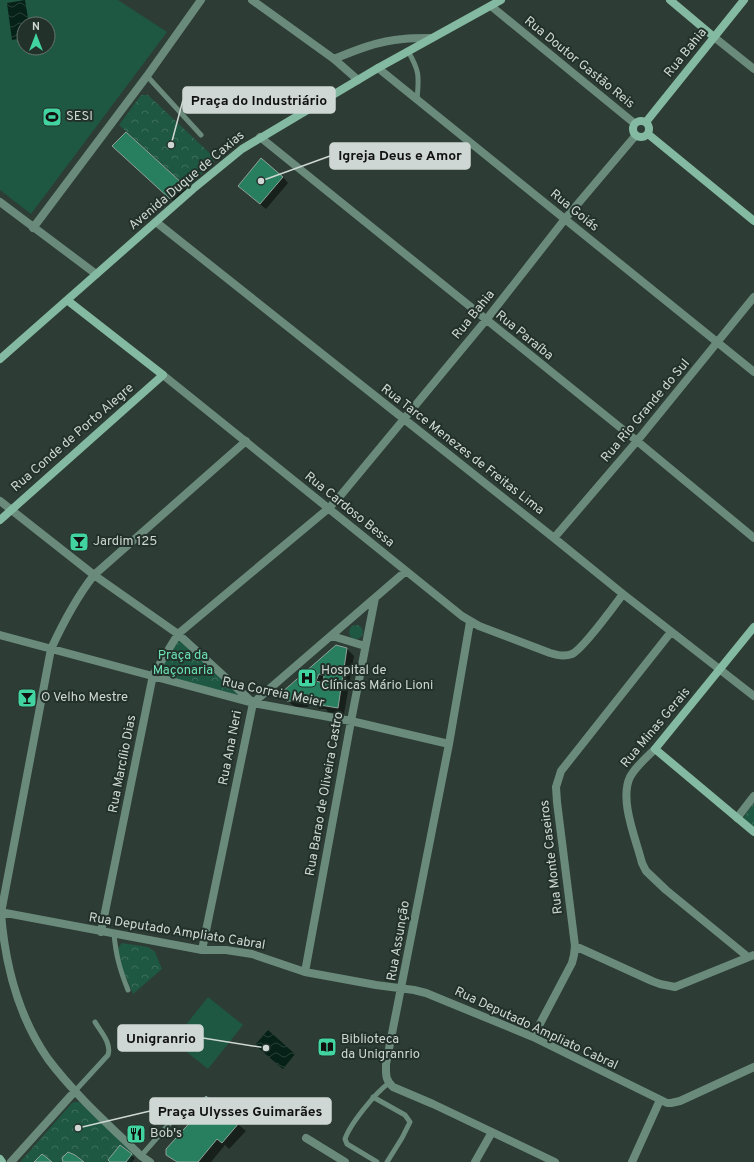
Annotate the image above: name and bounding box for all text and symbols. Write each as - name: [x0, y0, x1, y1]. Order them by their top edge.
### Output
- street label: Rua Doutor Gastão Reis: [521, 14, 637, 112]
- north arrow: [16, 16, 56, 56]
- text: N: [32, 20, 40, 34]
- street label: Rua Bahia: [661, 25, 711, 81]
- callout: Praça do Industriário: [183, 87, 335, 113]
- text: Praça do Industriário: [191, 93, 327, 110]
- sports icon: SESI: [41, 106, 63, 128]
- place label: SESI: [66, 109, 93, 125]
- street label: Avenida Duque de Caxias: [126, 128, 248, 234]
- callout: Igreja Deus e Amor: [330, 143, 470, 169]
- text: Igreja Deus e Amor: [338, 148, 462, 165]
- street label: Rua Goiás: [546, 186, 602, 236]
- street label: Rua Bahia: [449, 287, 499, 343]
- street label: Rua Paraíba: [492, 308, 556, 364]
- street label: Rua Rio Grande do Sul: [598, 356, 694, 466]
- street label: Rua Conde de Porto Alegre: [8, 380, 138, 496]
- street label: Rua Tarce Menezes de Freitas Lima: [377, 381, 547, 519]
- street label: Rua Cardoso Bessa: [301, 469, 397, 551]
- bar icon: Jardim 125: [68, 531, 90, 553]
- place label: Jardim 125: [93, 534, 157, 550]
- park label: Praça da Maçonaria: [153, 648, 213, 679]
- place label: Hospital de Clínicas Mário Lioni: [321, 663, 433, 694]
- hospital icon: Hospital de Clínicas Mário Lioni: [296, 667, 318, 689]
- street label: Rua Correia Meier: [220, 674, 326, 712]
- street label: Rua Minas Gerais: [618, 685, 694, 771]
- bar icon: O Velho Mestre: [16, 687, 38, 709]
- place label: O Velho Mestre: [41, 690, 128, 706]
- street label: Rua Ana Neri: [216, 709, 246, 787]
- street label: Rua Barao de Oliveira Castro: [303, 711, 347, 877]
- street label: Rua Marcílio Dias: [106, 714, 140, 814]
- street label: Rua Monte Caseiros: [537, 799, 567, 915]
- street label: Rua Assunção: [384, 900, 414, 982]
- street label: Rua Deputado Ampliato Cabral: [88, 910, 266, 954]
- street label: Rua Deputado Ampliato Cabral: [452, 984, 620, 1074]
- callout: Unigranrio: [118, 1025, 203, 1051]
- text: Unigranrio: [126, 1031, 196, 1048]
- place label: Biblioteca da Unigranrio: [341, 1032, 420, 1063]
- library icon: Biblioteca da Unigranrio: [316, 1036, 338, 1058]
- callout: Praça Ulysses Guimarães: [150, 1098, 331, 1124]
- text: Praça Ulysses Guimarães: [158, 1104, 322, 1121]
- restaurant icon: Bob's: [125, 1123, 147, 1145]
- place label: Bob's: [150, 1126, 182, 1142]

